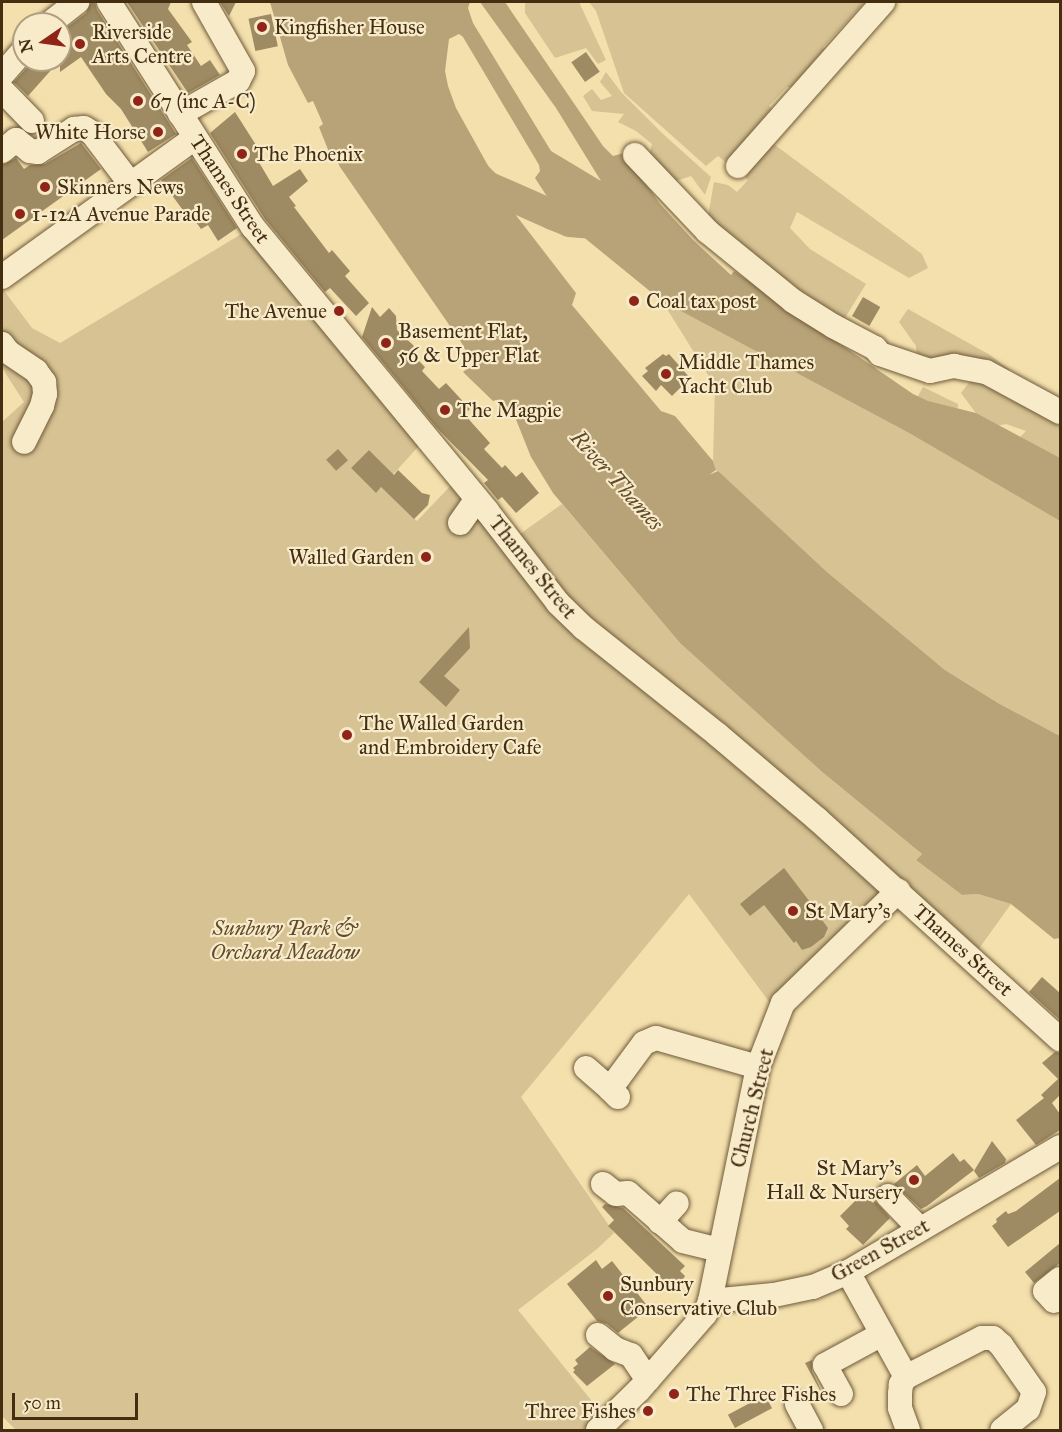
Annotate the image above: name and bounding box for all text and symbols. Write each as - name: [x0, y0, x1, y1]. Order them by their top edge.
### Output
- north arrow: [12, 12, 72, 72]
- place label: Kingfisher House: [274, 14, 425, 40]
- place label: Riverside Arts Centre: [92, 19, 192, 69]
- marker: Kingfisher House: [255, 20, 269, 34]
- text: N: [15, 37, 37, 54]
- marker: Riverside Arts Centre: [73, 37, 87, 51]
- place label: 67 (inc A-C): [150, 88, 256, 114]
- marker: 67 (inc A-C): [131, 94, 145, 108]
- place label: White Horse: [35, 119, 146, 145]
- marker: White Horse: [151, 125, 165, 139]
- street label: Thames Street: [184, 130, 276, 248]
- place label: The Phoenix: [254, 141, 363, 167]
- marker: The Phoenix: [235, 147, 249, 161]
- place label: Skinners News: [57, 174, 184, 200]
- marker: Skinners News: [38, 180, 52, 194]
- place label: 1-12A Avenue Parade: [32, 201, 210, 227]
- marker: 1-12A Avenue Parade: [13, 207, 27, 221]
- place label: Coal tax post: [646, 288, 757, 314]
- marker: Coal tax post: [627, 294, 641, 308]
- place label: The Avenue: [225, 298, 327, 324]
- marker: The Avenue: [332, 304, 346, 318]
- place label: Basement Flat, 56 & Upper Flat: [398, 318, 539, 368]
- marker: Basement Flat, 56 & Upper Flat: [379, 336, 393, 350]
- place label: Middle Thames Yacht Club: [678, 349, 814, 399]
- marker: Middle Thames Yacht Club: [659, 367, 673, 381]
- place label: The Magpie: [457, 397, 562, 423]
- marker: The Magpie: [438, 403, 452, 417]
- water label: River Thames: [565, 424, 669, 536]
- street label: Thames Street: [484, 510, 582, 624]
- place label: Walled Garden: [288, 544, 414, 570]
- marker: Walled Garden: [419, 550, 433, 564]
- place label: The Walled Garden and Embroidery Cafe: [359, 710, 542, 760]
- marker: The Walled Garden and Embroidery Cafe: [340, 728, 354, 742]
- place label: St Mary's: [805, 898, 890, 924]
- street label: Thames Street: [908, 899, 1018, 1001]
- marker: St Mary's: [786, 904, 800, 918]
- park label: Sunbury Park & Orchard Meadow: [211, 915, 359, 965]
- street label: Church Street: [725, 1046, 779, 1170]
- place label: St Mary's Hall & Nursery: [766, 1155, 902, 1205]
- marker: St Mary's Hall & Nursery: [907, 1173, 921, 1187]
- street label: Green Street: [826, 1213, 934, 1287]
- place label: Sunbury Conservative Club: [620, 1271, 777, 1321]
- marker: Sunbury Conservative Club: [601, 1289, 615, 1303]
- scale bar: [15, 1381, 141, 1419]
- place label: The Three Fishes: [686, 1381, 836, 1407]
- marker: The Three Fishes: [667, 1387, 681, 1401]
- text: 50 m: [23, 1392, 61, 1414]
- place label: Three Fishes: [525, 1398, 636, 1424]
- marker: Three Fishes: [641, 1404, 655, 1418]

